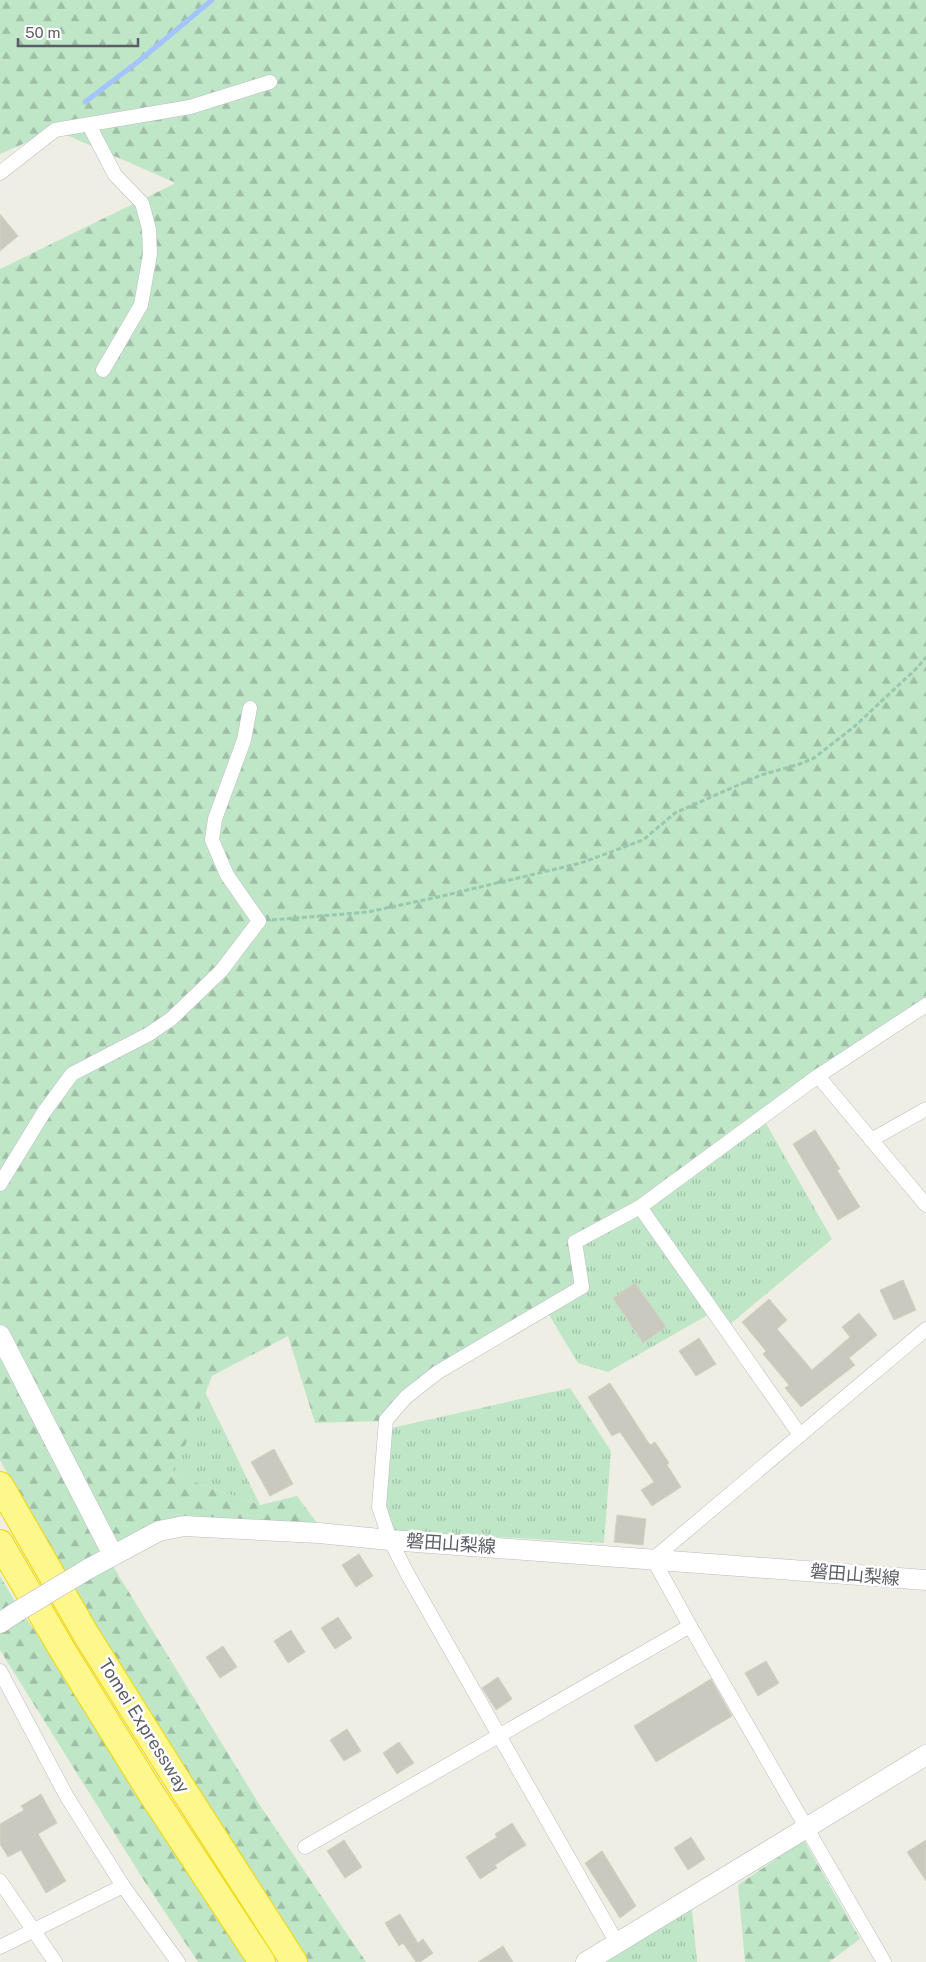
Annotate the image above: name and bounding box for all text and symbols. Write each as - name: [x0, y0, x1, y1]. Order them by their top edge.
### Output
- scale bar: [18, 15, 138, 47]
- text: 50 m: [25, 24, 60, 41]
- street label: 磐田山梨線: [405, 1530, 497, 1557]
- street label: 磐田山梨線: [809, 1560, 901, 1589]
- street label: Tomei Expressway: [95, 1655, 194, 1797]

